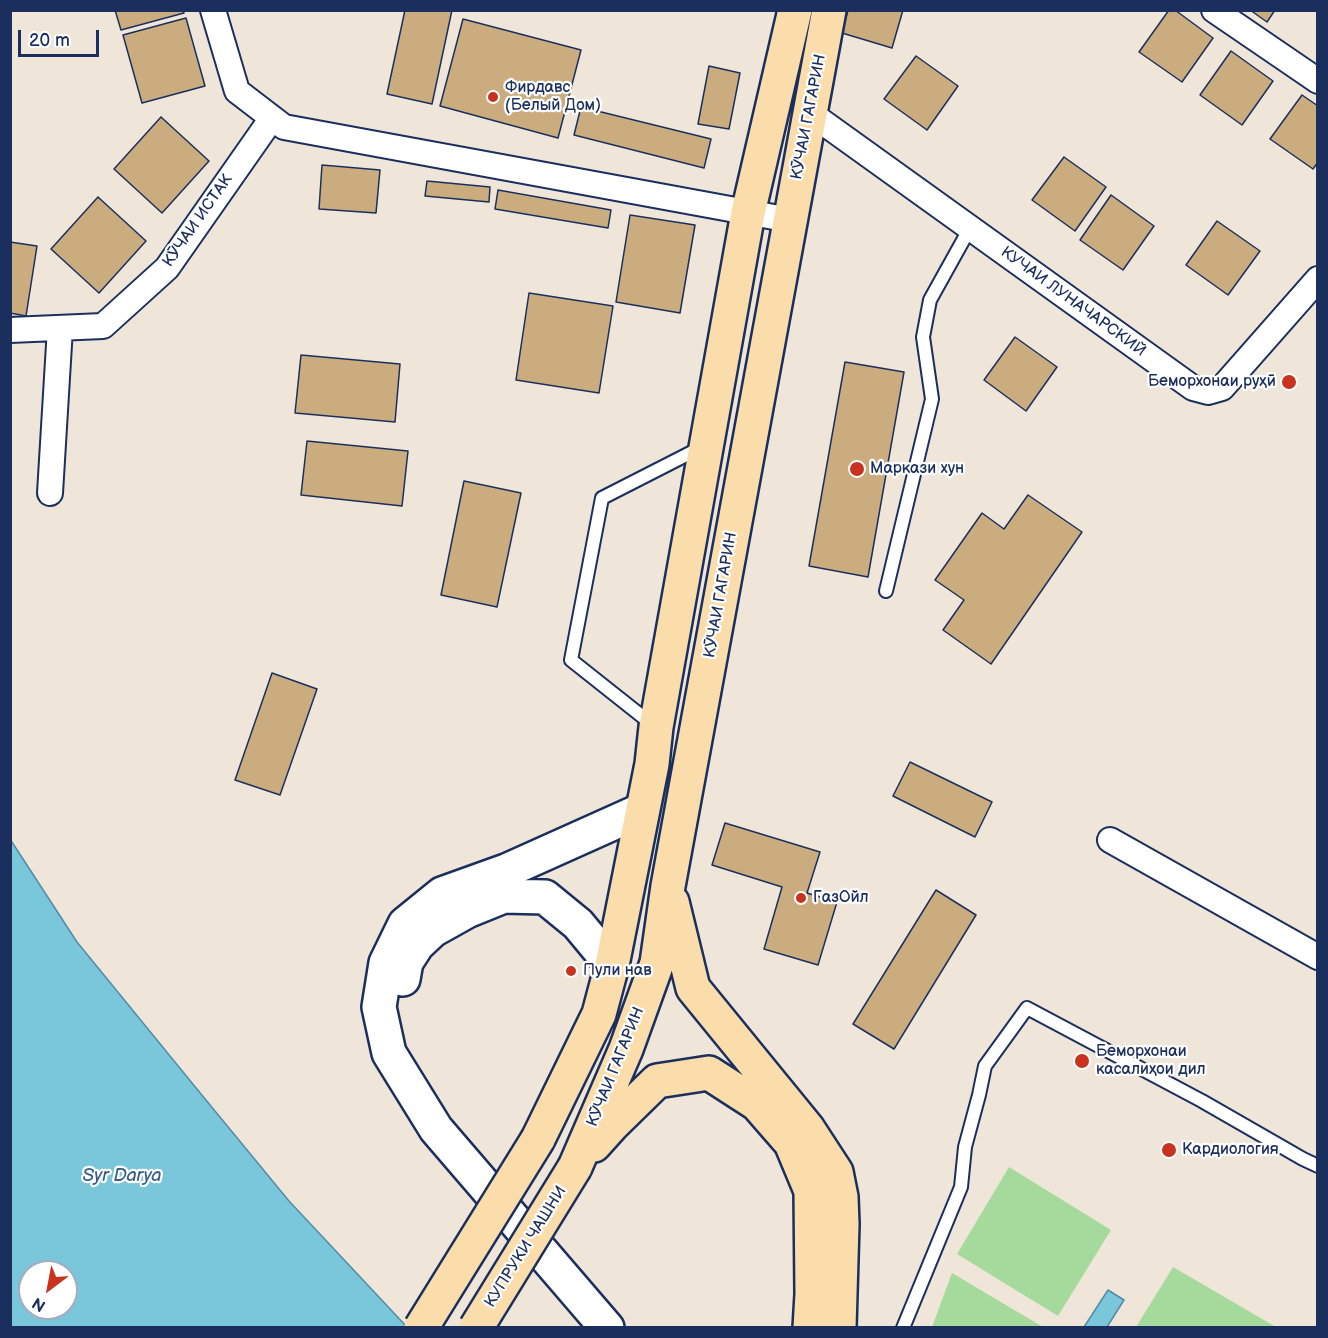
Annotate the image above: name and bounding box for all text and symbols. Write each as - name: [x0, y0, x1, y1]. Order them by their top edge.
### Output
- scale bar: [21, 18, 102, 56]
- text: 20 m: [29, 30, 70, 51]
- street label: КӮЧАИ ГАГАРИН: [787, 53, 831, 181]
- place label: Фирдавс (Белый Дом): [505, 78, 601, 116]
- marker: Фирдавс (Белый Дом): [486, 90, 500, 104]
- street label: КӮЧАИ ИСТАК: [159, 171, 237, 271]
- street label: КУЧАИ ЛУНАЧАРСКИЙ: [997, 243, 1149, 361]
- place label: Беморхонаи руҳӣ: [1148, 372, 1276, 392]
- marker: Беморхонаи руҳӣ: [1280, 373, 1298, 391]
- place label: Маркази хун: [870, 459, 964, 479]
- marker: Маркази хун: [848, 460, 866, 478]
- street label: КӮЧАИ ГАГАРИН: [700, 531, 742, 659]
- place label: ГазОйл: [813, 888, 869, 908]
- marker: ГазОйл: [794, 891, 808, 905]
- place label: Пули нав: [583, 961, 652, 981]
- marker: Пули нав: [564, 964, 578, 978]
- street label: КӮЧАИ ГАГАРИН: [583, 1004, 649, 1130]
- place label: Беморхонаи касалиҳои дил: [1096, 1042, 1206, 1080]
- marker: Беморхонаи касалиҳои дил: [1073, 1052, 1091, 1070]
- place label: Кардиология: [1182, 1140, 1279, 1160]
- marker: Кардиология: [1160, 1141, 1178, 1159]
- water label: Syr Darya: [83, 1165, 161, 1187]
- street label: КУПРУКИ ЧАШНИ: [481, 1183, 571, 1311]
- north arrow: [18, 1260, 78, 1320]
- text: N: [29, 1293, 49, 1315]

